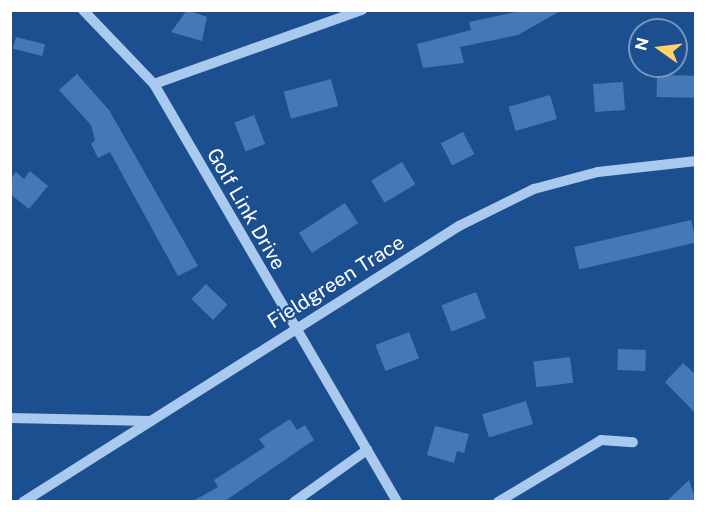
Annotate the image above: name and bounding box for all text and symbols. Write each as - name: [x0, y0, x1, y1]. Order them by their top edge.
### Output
- north arrow: [628, 18, 688, 78]
- text: N: [631, 36, 653, 52]
- street label: Golf Link Drive: [201, 144, 291, 274]
- street label: Fieldgreen Trace: [263, 230, 409, 334]

